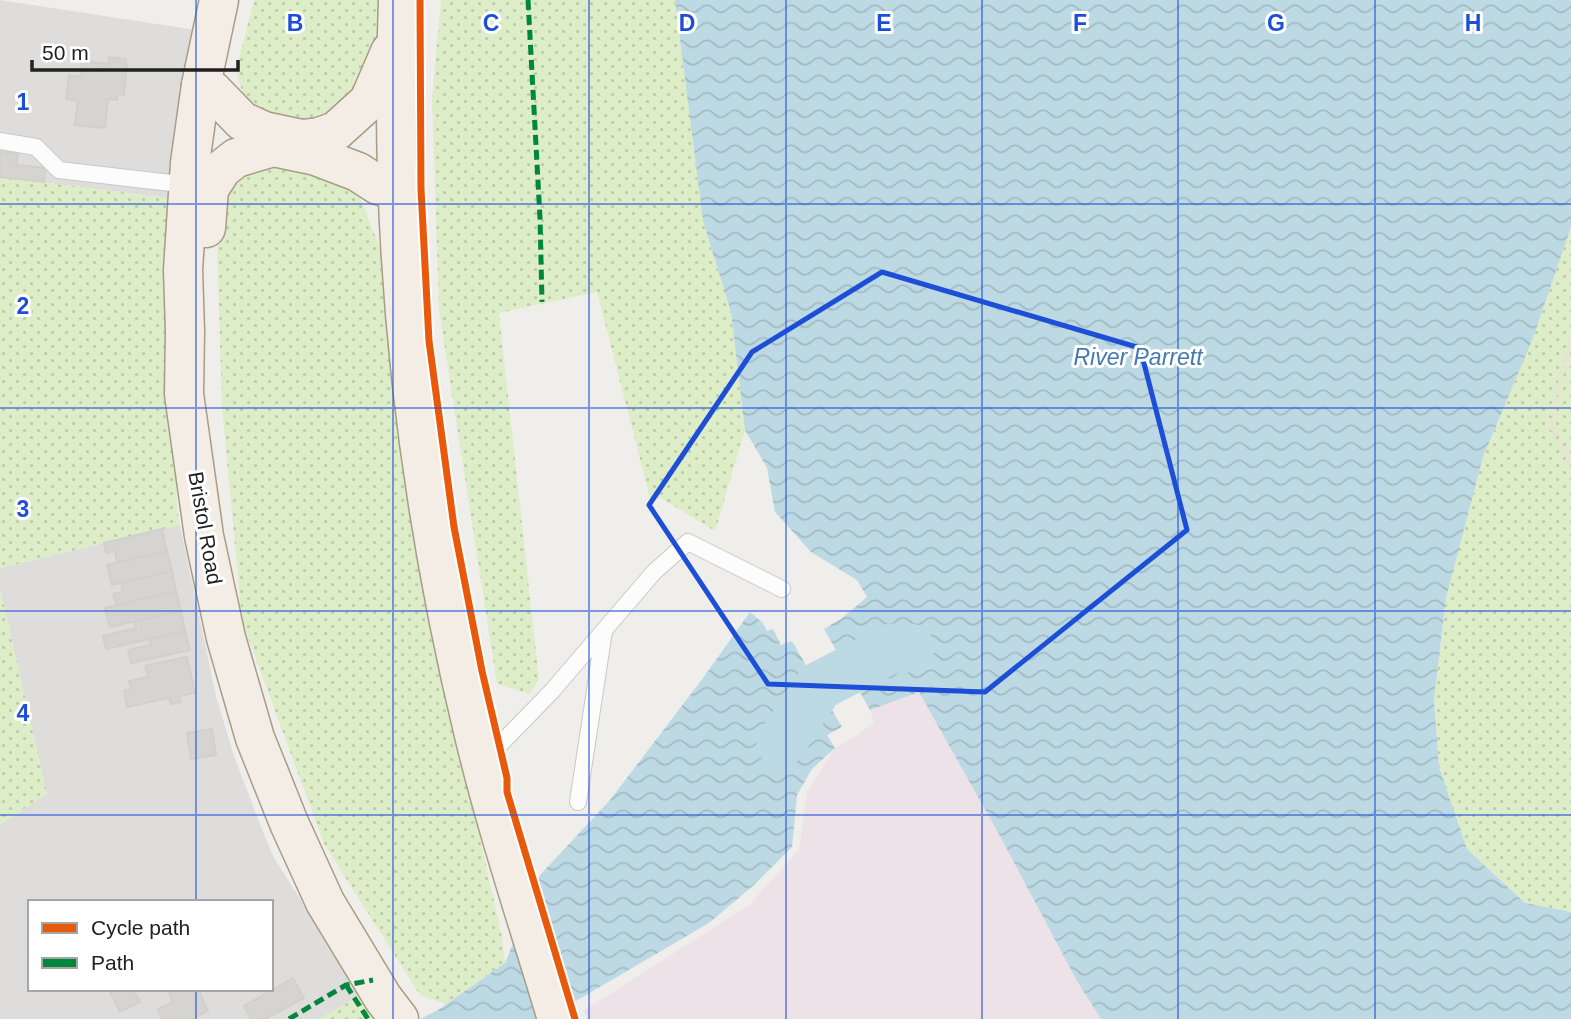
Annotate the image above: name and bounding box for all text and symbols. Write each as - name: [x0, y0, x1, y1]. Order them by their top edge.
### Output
- text: B: [287, 10, 303, 36]
- text: C: [483, 10, 499, 36]
- text: D: [679, 10, 695, 36]
- text: E: [876, 10, 892, 36]
- text: F: [1073, 10, 1087, 36]
- text: G: [1267, 10, 1285, 36]
- text: H: [1465, 10, 1481, 36]
- scale bar: [32, 28, 238, 72]
- text: 50 m: [42, 41, 89, 64]
- text: 1: [17, 89, 30, 115]
- text: 2: [17, 293, 29, 319]
- water label: River Parrett: [1073, 344, 1204, 370]
- street label: Bristol Road: [184, 470, 227, 586]
- text: 3: [17, 496, 29, 522]
- text: 4: [17, 700, 30, 726]
- legend: [28, 900, 273, 991]
- text: Cycle path: [91, 916, 190, 939]
- text: Path: [91, 951, 134, 974]

